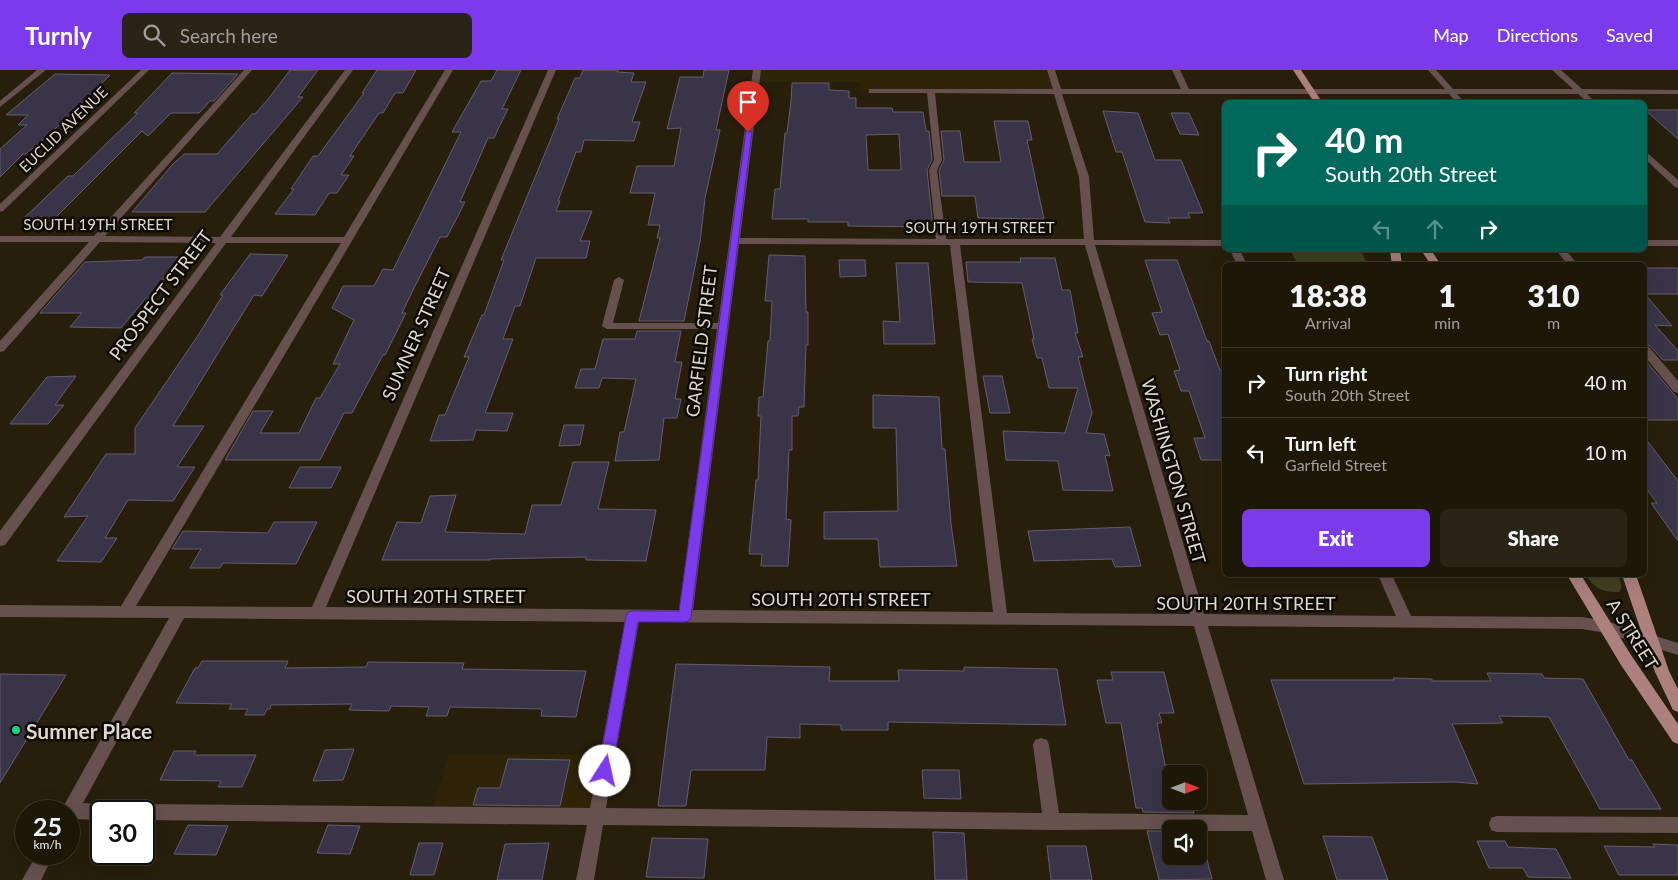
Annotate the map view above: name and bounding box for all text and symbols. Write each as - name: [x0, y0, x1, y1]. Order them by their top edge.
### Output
- search box: [122, 13, 472, 58]
- text: Turnly: [25, 21, 92, 50]
- icon: search: [140, 21, 168, 49]
- text: Search here: [180, 24, 278, 47]
- text: Map: [1433, 24, 1469, 46]
- text: Directions: [1497, 24, 1578, 46]
- text: Saved: [1606, 24, 1653, 46]
- pin: [727, 81, 769, 132]
- street label: EUCLID AVENUE: [15, 82, 111, 176]
- icon: arrive: [734, 88, 762, 116]
- text: 40 m: [1325, 118, 1403, 160]
- icon: right: [1242, 120, 1307, 185]
- text: South 20th Street: [1325, 160, 1497, 187]
- street label: SOUTH 19TH STREET: [23, 215, 173, 233]
- icon: left: [1368, 215, 1396, 243]
- icon: ahead: [1421, 215, 1449, 243]
- icon: right: [1474, 215, 1502, 243]
- street label: SOUTH 19TH STREET: [905, 218, 1055, 236]
- street label: PROSPECT STREET: [104, 225, 216, 364]
- street label: GARFIELD STREET: [681, 263, 721, 418]
- street label: SUMNER STREET: [377, 264, 455, 404]
- text: 18:38: [1289, 277, 1367, 313]
- text: 1: [1438, 277, 1456, 313]
- text: 310: [1527, 277, 1580, 313]
- text: Arrival: [1305, 313, 1351, 332]
- text: min: [1434, 313, 1460, 332]
- text: m: [1547, 313, 1560, 332]
- text: Turn right: [1285, 362, 1367, 385]
- icon: right: [1242, 369, 1270, 397]
- text: 40 m: [1584, 371, 1627, 394]
- street label: WASHINGTON STREET: [1137, 376, 1211, 566]
- text: South 20th Street: [1285, 385, 1410, 404]
- text: Turn left: [1285, 432, 1356, 455]
- icon: left: [1242, 439, 1270, 467]
- text: 10 m: [1584, 441, 1627, 464]
- text: Garfield Street: [1285, 455, 1387, 474]
- button: Exit: [1242, 509, 1430, 567]
- button: Share: [1440, 509, 1627, 567]
- street label: SOUTH 20TH STREET: [346, 585, 526, 607]
- street label: SOUTH 20TH STREET: [751, 588, 931, 610]
- street label: SOUTH 20TH STREET: [1156, 592, 1336, 614]
- street label: A STREET: [1603, 595, 1664, 674]
- place label: Sumner Place: [26, 718, 152, 743]
- marker: Sumner Place: [10, 724, 22, 736]
- position arrow: [578, 744, 630, 796]
- north arrow: [1162, 765, 1208, 810]
- map controls: [1162, 765, 1207, 865]
- speed limit sign: 30: [90, 800, 155, 865]
- text: 25: [33, 811, 62, 841]
- button: sound: [1162, 820, 1207, 865]
- text: km/h: [33, 837, 62, 852]

